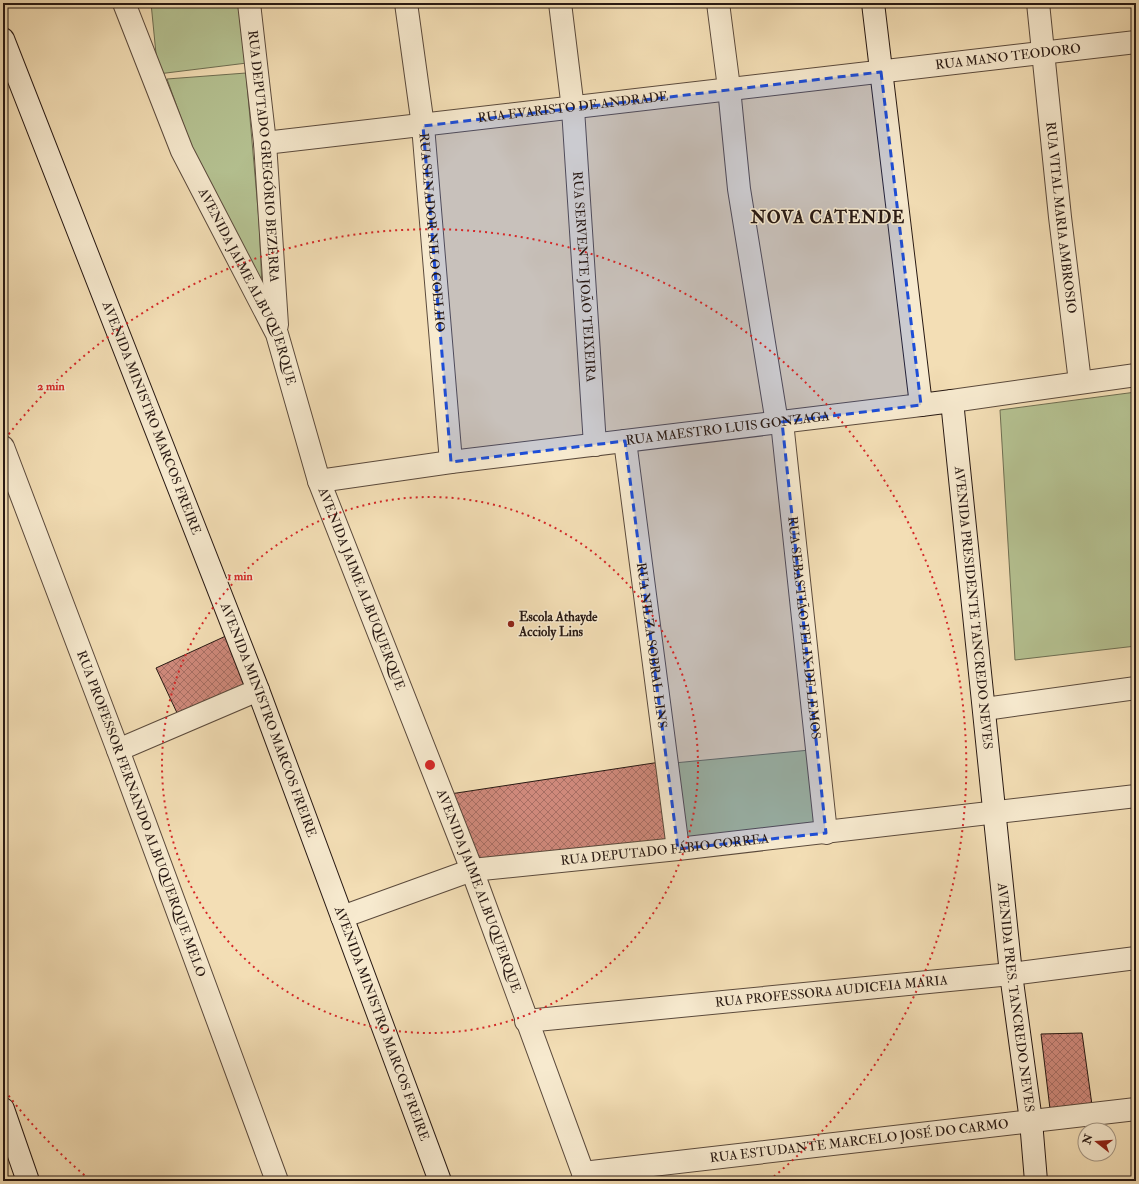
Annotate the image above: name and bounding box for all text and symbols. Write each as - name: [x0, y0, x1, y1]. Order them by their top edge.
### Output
- street label: RUA DEPUTADO GREGÓRIO BEZERRA: [244, 29, 282, 284]
- street label: RUA MANO TEODORO: [934, 40, 1082, 73]
- street label: RUA EVARISTO DE ANDRADE: [477, 88, 669, 126]
- street label: RUA VITAL MARIA AMBROSIO: [1042, 121, 1080, 315]
- street label: RUA SENADOR NILO COELHO: [416, 132, 448, 333]
- street label: RUA SERVENTE JOÃO TEIXEIRA: [569, 171, 599, 384]
- street label: AVENIDA JAIME ALBUQUERQUE: [194, 185, 299, 387]
- district label: NOVA CATENDE: [750, 207, 905, 228]
- street label: AVENIDA MINISTRO MARCOS FREIRE: [98, 298, 204, 537]
- text: 2 min: [37, 379, 65, 394]
- street label: RUA MAESTRO LUIS GONZAGA: [625, 408, 831, 449]
- street label: AVENIDA PRESIDENTE TANCREDO NEVES: [951, 465, 996, 750]
- street label: AVENIDA JAIME ALBUQUERQUE: [314, 485, 408, 692]
- street label: RUA SEBASTIÃO FELIX DE LEMOS: [784, 516, 824, 740]
- street label: RUA NILZA SOBRAL LINS: [633, 561, 670, 729]
- text: 1 min: [227, 569, 254, 584]
- street label: AVENIDA MINISTRO MARCOS FREIRE: [216, 600, 320, 839]
- place label: Escola Athayde Accioly Lins: [518, 609, 598, 641]
- marker: Escola Athayde Accioly Lins: [506, 619, 516, 629]
- street label: RUA PROFESSOR FERNANDO ALBUQUERQUE MELO: [73, 648, 209, 979]
- centre of rings: [423, 758, 437, 772]
- street label: AVENIDA JAIME ALBUQUERQUE: [433, 786, 524, 995]
- street label: RUA DEPUTADO FÁBIO CORREA: [560, 830, 771, 869]
- street label: AVENIDA PRES. TANCREDO NEVES: [994, 881, 1038, 1113]
- street label: AVENIDA MINISTRO MARCOS FREIRE: [331, 903, 432, 1143]
- street label: RUA PROFESSORA AUDICEIA MARIA: [714, 972, 949, 1011]
- street label: RUA ESTUDANTE MARCELO JOSÉ DO CARMO: [709, 1116, 1009, 1166]
- north arrow: [1077, 1122, 1117, 1162]
- text: N: [1080, 1132, 1096, 1147]

